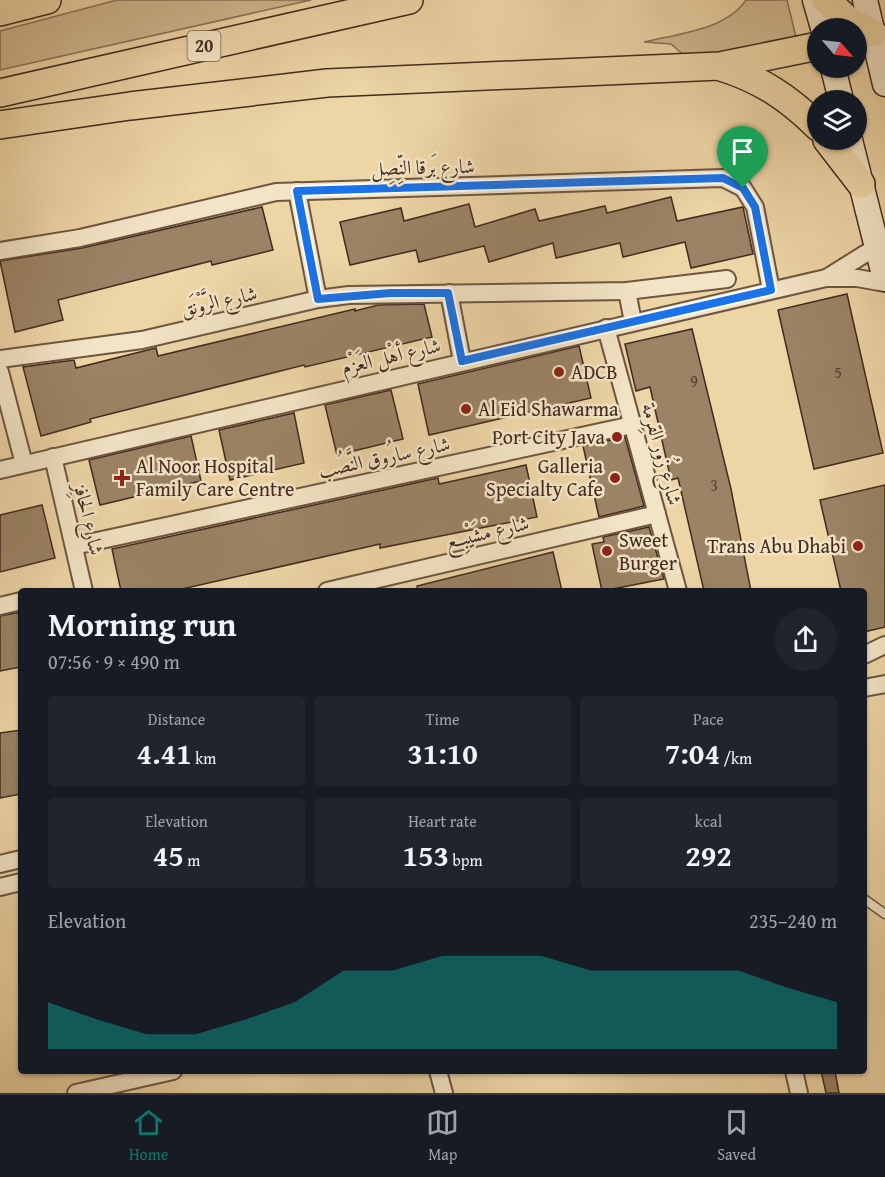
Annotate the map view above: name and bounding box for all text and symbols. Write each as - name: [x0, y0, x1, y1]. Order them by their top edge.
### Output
- north arrow: [807, 18, 867, 78]
- map controls: [807, 18, 867, 150]
- road number: 20: [188, 31, 220, 61]
- button: layers: [807, 90, 867, 150]
- pin: [717, 126, 768, 188]
- icon: arrive: [726, 135, 759, 168]
- street label: شارع بَرقا النِّصِل: [371, 151, 475, 186]
- street label: شارع الرَّوْنَق: [177, 276, 261, 327]
- street label: شارع أهْل العَزْم: [338, 330, 444, 385]
- place label: ADCB: [571, 357, 617, 386]
- house number: 5: [834, 360, 842, 384]
- marker: ADCB: [552, 365, 566, 379]
- house number: 9: [690, 369, 698, 393]
- place label: Al Eid Shawarma: [478, 394, 619, 423]
- street label: شارع زُور القِرمة: [631, 399, 691, 509]
- marker: Al Eid Shawarma: [459, 402, 473, 416]
- place label: Port City Java: [492, 422, 606, 451]
- street label: شارع سارُوق النَّصُب: [315, 426, 453, 489]
- marker: Port City Java: [610, 430, 624, 444]
- place label: Al Noor Hospital Family Care Centre: [136, 451, 294, 503]
- place label: Galleria Specialty Cafe: [486, 451, 604, 503]
- marker: Al Noor Hospital Family Care Centre: [113, 469, 131, 487]
- marker: Galleria Specialty Cafe: [608, 471, 622, 485]
- house number: 3: [710, 473, 718, 497]
- street label: شارع الحافِز: [63, 478, 112, 559]
- street label: شارع مْشَيْبِع: [442, 508, 533, 559]
- place label: Sweet Burger: [619, 525, 677, 577]
- place label: Trans Abu Dhabi: [707, 531, 846, 560]
- marker: Trans Abu Dhabi: [851, 539, 865, 553]
- marker: Sweet Burger: [600, 544, 614, 558]
- text: Morning run: [48, 600, 237, 648]
- button: share: [774, 608, 837, 671]
- text: 07:56 · 9 × 490 m: [48, 647, 180, 676]
- text: Distance: [148, 707, 205, 731]
- text: Time: [425, 707, 460, 731]
- text: Pace: [693, 707, 724, 731]
- text: 4.41: [137, 731, 192, 775]
- text: 31:10: [407, 731, 478, 775]
- text: 7:04: [665, 731, 720, 775]
- text: km: [192, 746, 216, 770]
- text: /km: [720, 746, 752, 770]
- text: Elevation: [145, 809, 208, 833]
- text: Heart rate: [408, 809, 477, 833]
- text: kcal: [695, 809, 722, 833]
- text: 45: [153, 833, 184, 877]
- text: 153: [402, 833, 449, 877]
- text: 292: [685, 833, 732, 877]
- text: m: [184, 848, 200, 872]
- text: bpm: [449, 848, 483, 872]
- text: Elevation: [48, 906, 126, 935]
- text: 235–240 m: [749, 906, 837, 935]
- tab: Home: [129, 1106, 168, 1166]
- tab: Map: [426, 1106, 459, 1166]
- tab: Saved: [717, 1106, 756, 1166]

